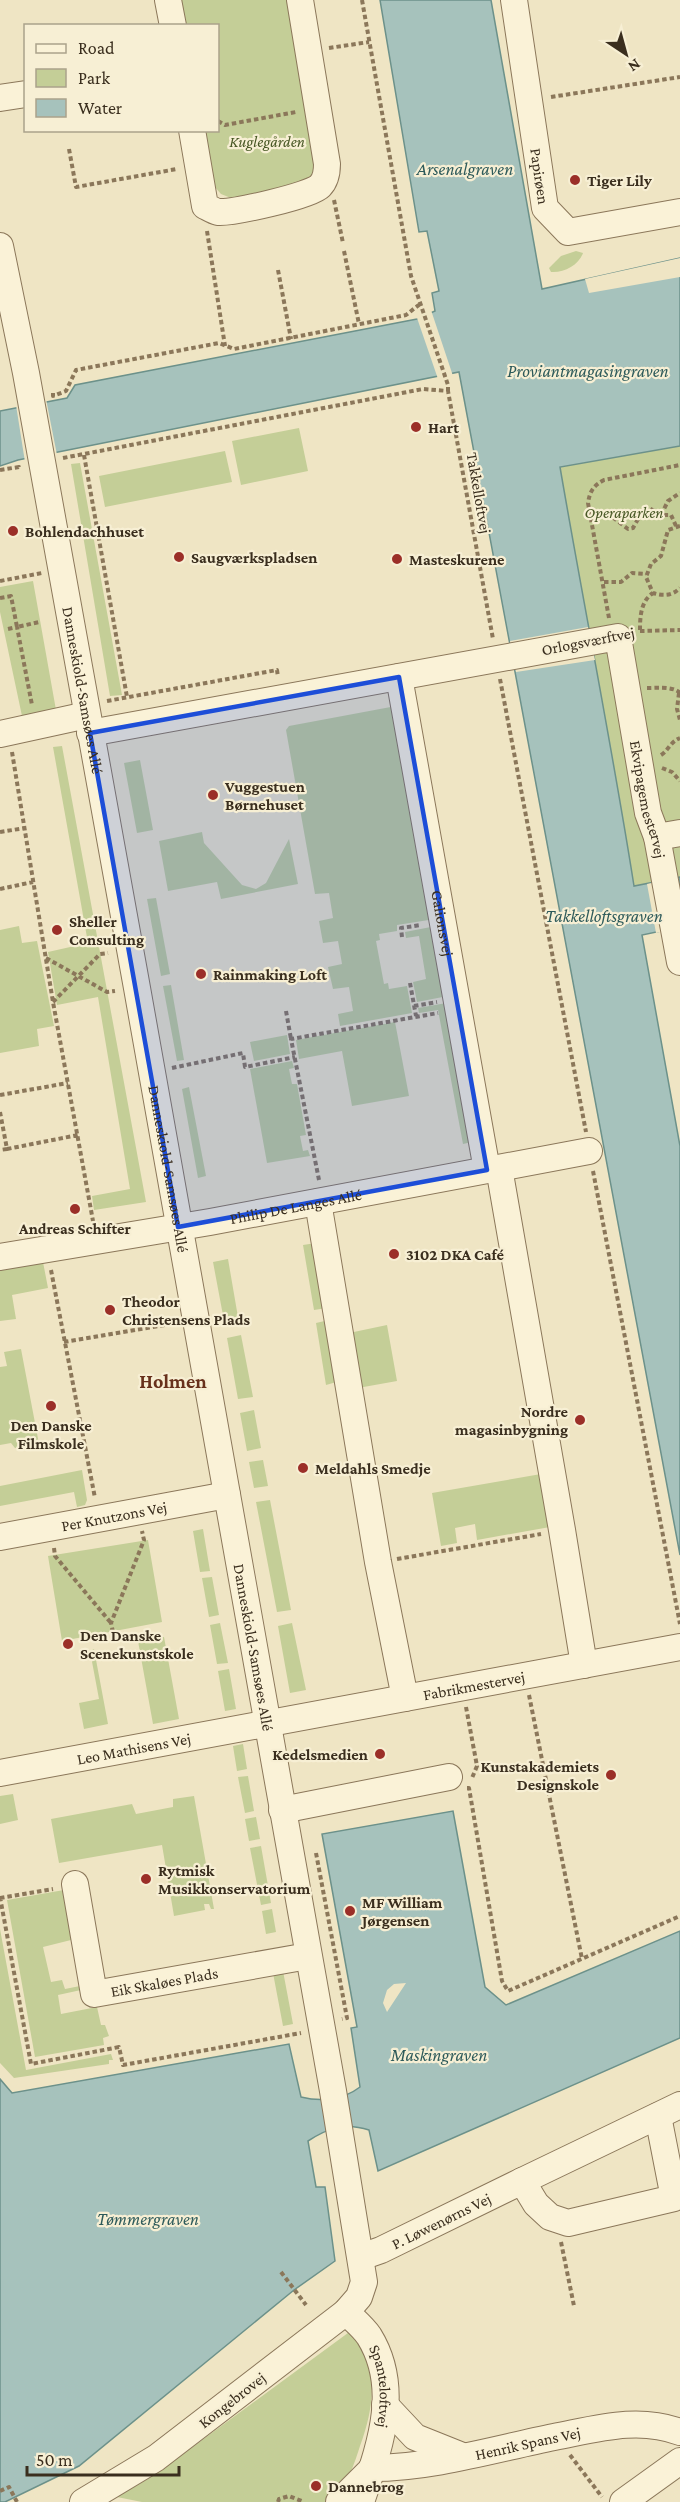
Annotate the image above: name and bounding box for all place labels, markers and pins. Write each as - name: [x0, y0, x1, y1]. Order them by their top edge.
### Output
- place label: Tiger Lily: [587, 172, 652, 189]
- marker: Tiger Lily: [568, 173, 582, 187]
- place label: Hart: [428, 419, 459, 436]
- marker: Hart: [409, 420, 423, 434]
- place label: Bohlendachhuset: [25, 523, 144, 540]
- marker: Bohlendachhuset: [6, 524, 20, 538]
- place label: Saugværkspladsen: [191, 549, 317, 566]
- marker: Saugværkspladsen: [172, 550, 186, 564]
- place label: Masteskurene: [409, 551, 505, 568]
- marker: Masteskurene: [390, 552, 404, 566]
- place label: Vuggestuen Børnehuset: [224, 778, 305, 813]
- marker: Vuggestuen Børnehuset: [206, 788, 220, 802]
- place label: Sheller Consulting: [69, 913, 144, 948]
- marker: Sheller Consulting: [50, 923, 64, 937]
- place label: Rainmaking Loft: [213, 966, 327, 983]
- marker: Rainmaking Loft: [194, 967, 208, 981]
- marker: Andreas Schifter: [68, 1202, 82, 1216]
- place label: Andreas Schifter: [18, 1220, 131, 1237]
- place label: 3102 DKA Café: [406, 1246, 504, 1263]
- marker: 3102 DKA Café: [387, 1247, 401, 1261]
- place label: Theodor Christensens Plads: [122, 1293, 250, 1328]
- marker: Theodor Christensens Plads: [103, 1303, 117, 1317]
- marker: Den Danske Filmskole: [44, 1399, 58, 1413]
- place label: Nordre magasinbygning: [455, 1403, 569, 1438]
- marker: Nordre magasinbygning: [573, 1413, 587, 1427]
- place label: Den Danske Filmskole: [10, 1417, 92, 1452]
- place label: Meldahls Smedje: [315, 1460, 431, 1478]
- marker: Meldahls Smedje: [296, 1461, 310, 1475]
- place label: Den Danske Scenekunstskole: [80, 1627, 194, 1662]
- marker: Den Danske Scenekunstskole: [61, 1637, 75, 1651]
- place label: Kedelsmedien: [272, 1746, 368, 1763]
- marker: Kedelsmedien: [373, 1747, 387, 1761]
- place label: Kunstakademiets Designskole: [481, 1758, 600, 1793]
- marker: Kunstakademiets Designskole: [604, 1768, 618, 1782]
- place label: Rytmisk Musikkonservatorium: [158, 1862, 311, 1897]
- marker: Rytmisk Musikkonservatorium: [139, 1872, 153, 1886]
- place label: MF William Jørgensen: [360, 1894, 443, 1929]
- marker: MF William Jørgensen: [343, 1904, 357, 1918]
- place label: Dannebrog: [328, 2478, 404, 2495]
- marker: Dannebrog: [309, 2479, 323, 2493]

